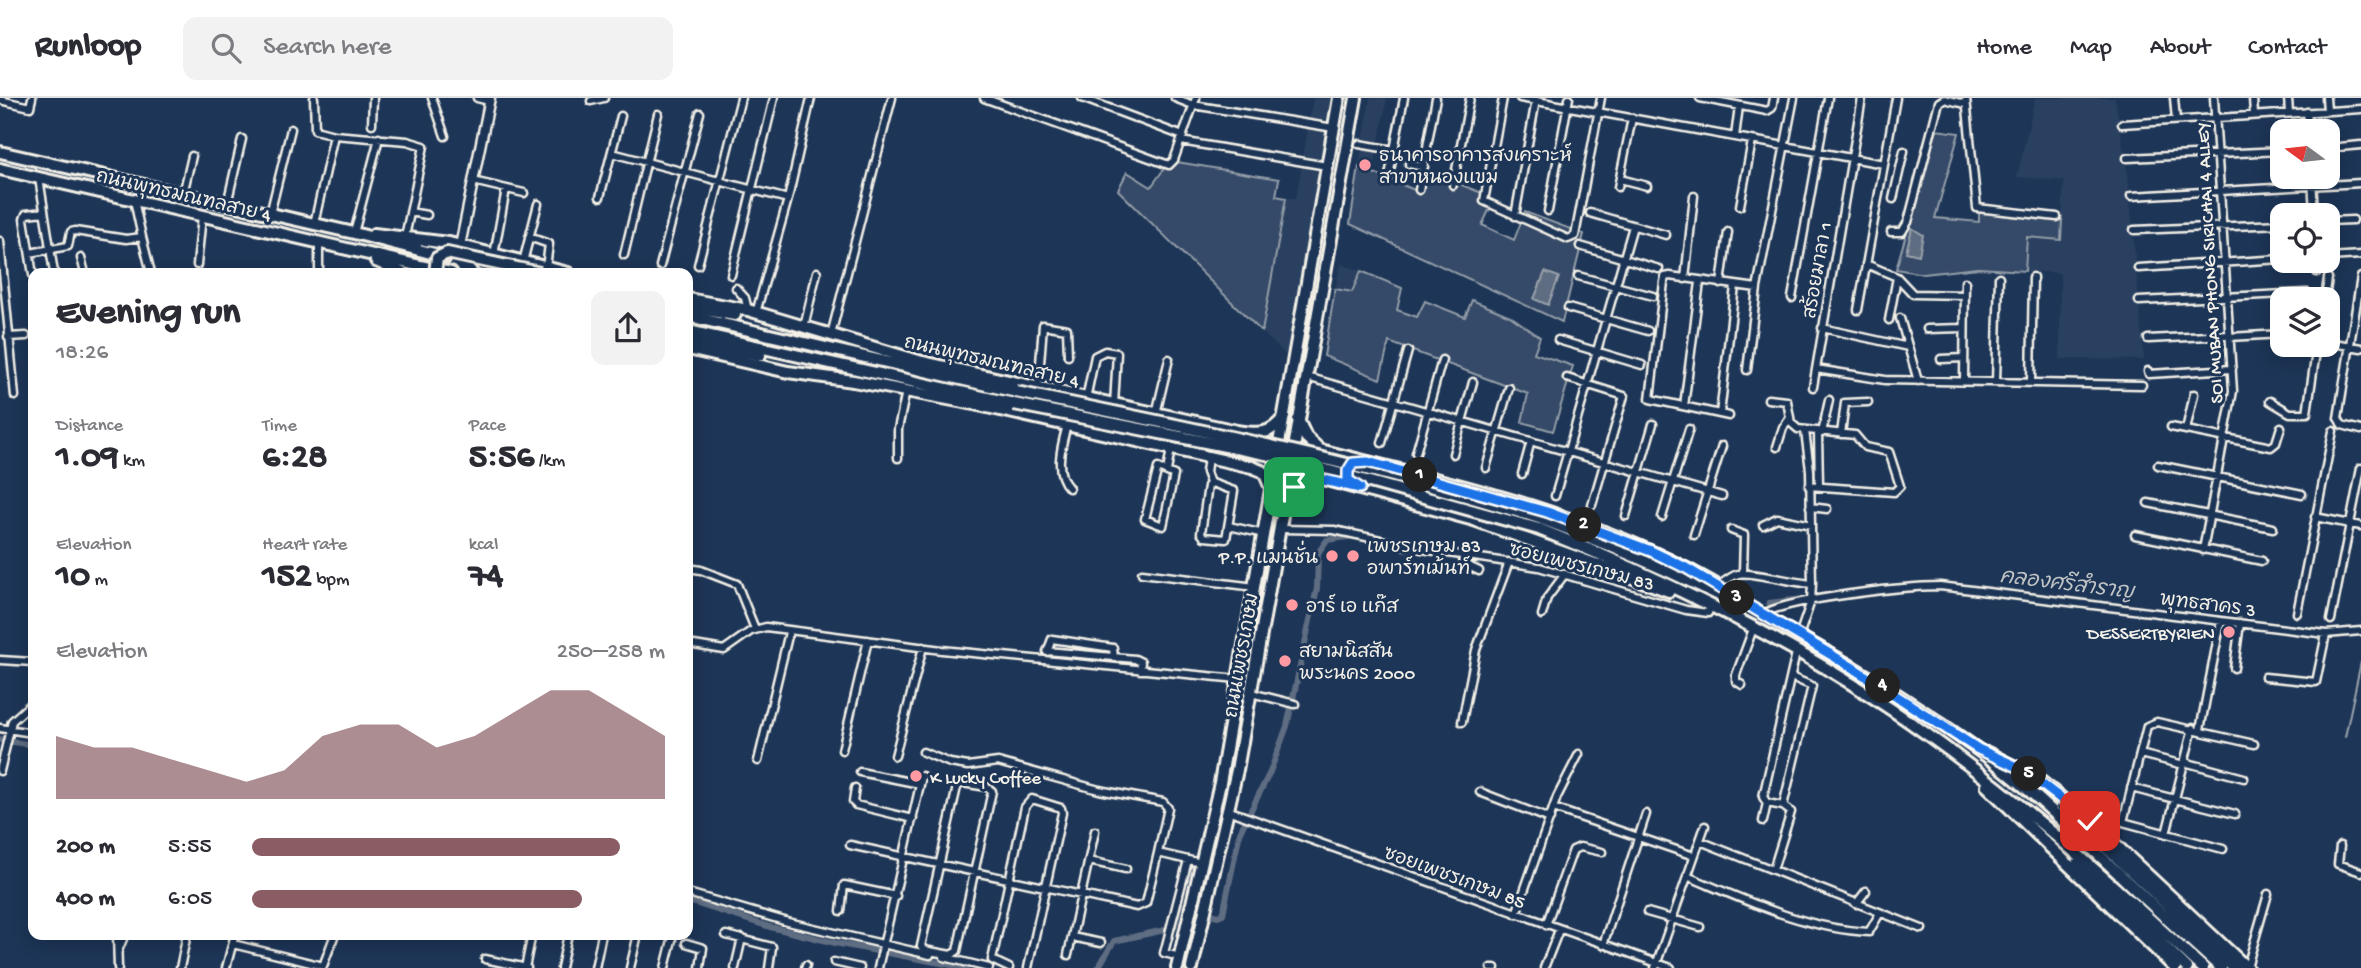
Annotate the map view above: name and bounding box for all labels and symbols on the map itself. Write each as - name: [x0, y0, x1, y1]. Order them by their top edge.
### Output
- north arrow: [2270, 119, 2340, 189]
- street label: SOI MUBAN PHONG SIRICHAI 4 ALLEY: [2193, 121, 2230, 404]
- place label: ธนาคารอาคารสงเคราะห์ สาขาหนองแขม: [1379, 142, 1572, 191]
- marker: ธนาคารอาคารสงเคราะห์ สาขาหนองแขม: [1357, 157, 1373, 173]
- street label: ถนนพุทธมณฑลสาย 4: [93, 166, 273, 229]
- street label: สร้อยมาลา 1: [1797, 220, 1839, 321]
- street label: ถนนพุทธมณฑลสาย 4: [901, 332, 1081, 395]
- pin: [1264, 457, 1324, 517]
- pin: 1: [1402, 458, 1438, 492]
- pin: 2: [1566, 508, 1602, 542]
- place label: เพชรเกษม 83 อพาร์ทเม้นท์: [1367, 537, 1481, 582]
- street label: ซอยเพชรเกษม 83: [1506, 539, 1656, 598]
- place label: P.P. แมนชั่น: [1218, 540, 1318, 571]
- marker: P.P. แมนชั่น: [1324, 548, 1340, 564]
- marker: เพชรเกษม 83 อพาร์ทเม้นท์: [1345, 548, 1361, 564]
- water label: คลองศรีสำราญ: [1998, 562, 2138, 607]
- pin: 3: [1720, 580, 1754, 616]
- street label: พุทธสาคร 3: [2158, 589, 2257, 624]
- street label: ถนนเพชรเกษม: [1221, 591, 1266, 720]
- place label: อาร์ เอ แก๊ส: [1306, 593, 1399, 620]
- marker: อาร์ เอ แก๊ส: [1284, 597, 1300, 613]
- place label: DESSERTBYRIEN: [2085, 624, 2215, 647]
- marker: DESSERTBYRIEN: [2221, 624, 2237, 640]
- place label: สยามนิสสัน พระนคร 2000: [1299, 640, 1415, 687]
- marker: สยามนิสสัน พระนคร 2000: [1277, 653, 1293, 669]
- pin: 4: [1866, 668, 1900, 704]
- pin: 5: [2011, 756, 2046, 792]
- marker: K Lucky Coffee: [908, 768, 924, 784]
- place label: K Lucky Coffee: [930, 768, 1041, 791]
- pin: [2060, 791, 2120, 851]
- street label: ซอยเพชรเกษม 85: [1380, 843, 1528, 916]

